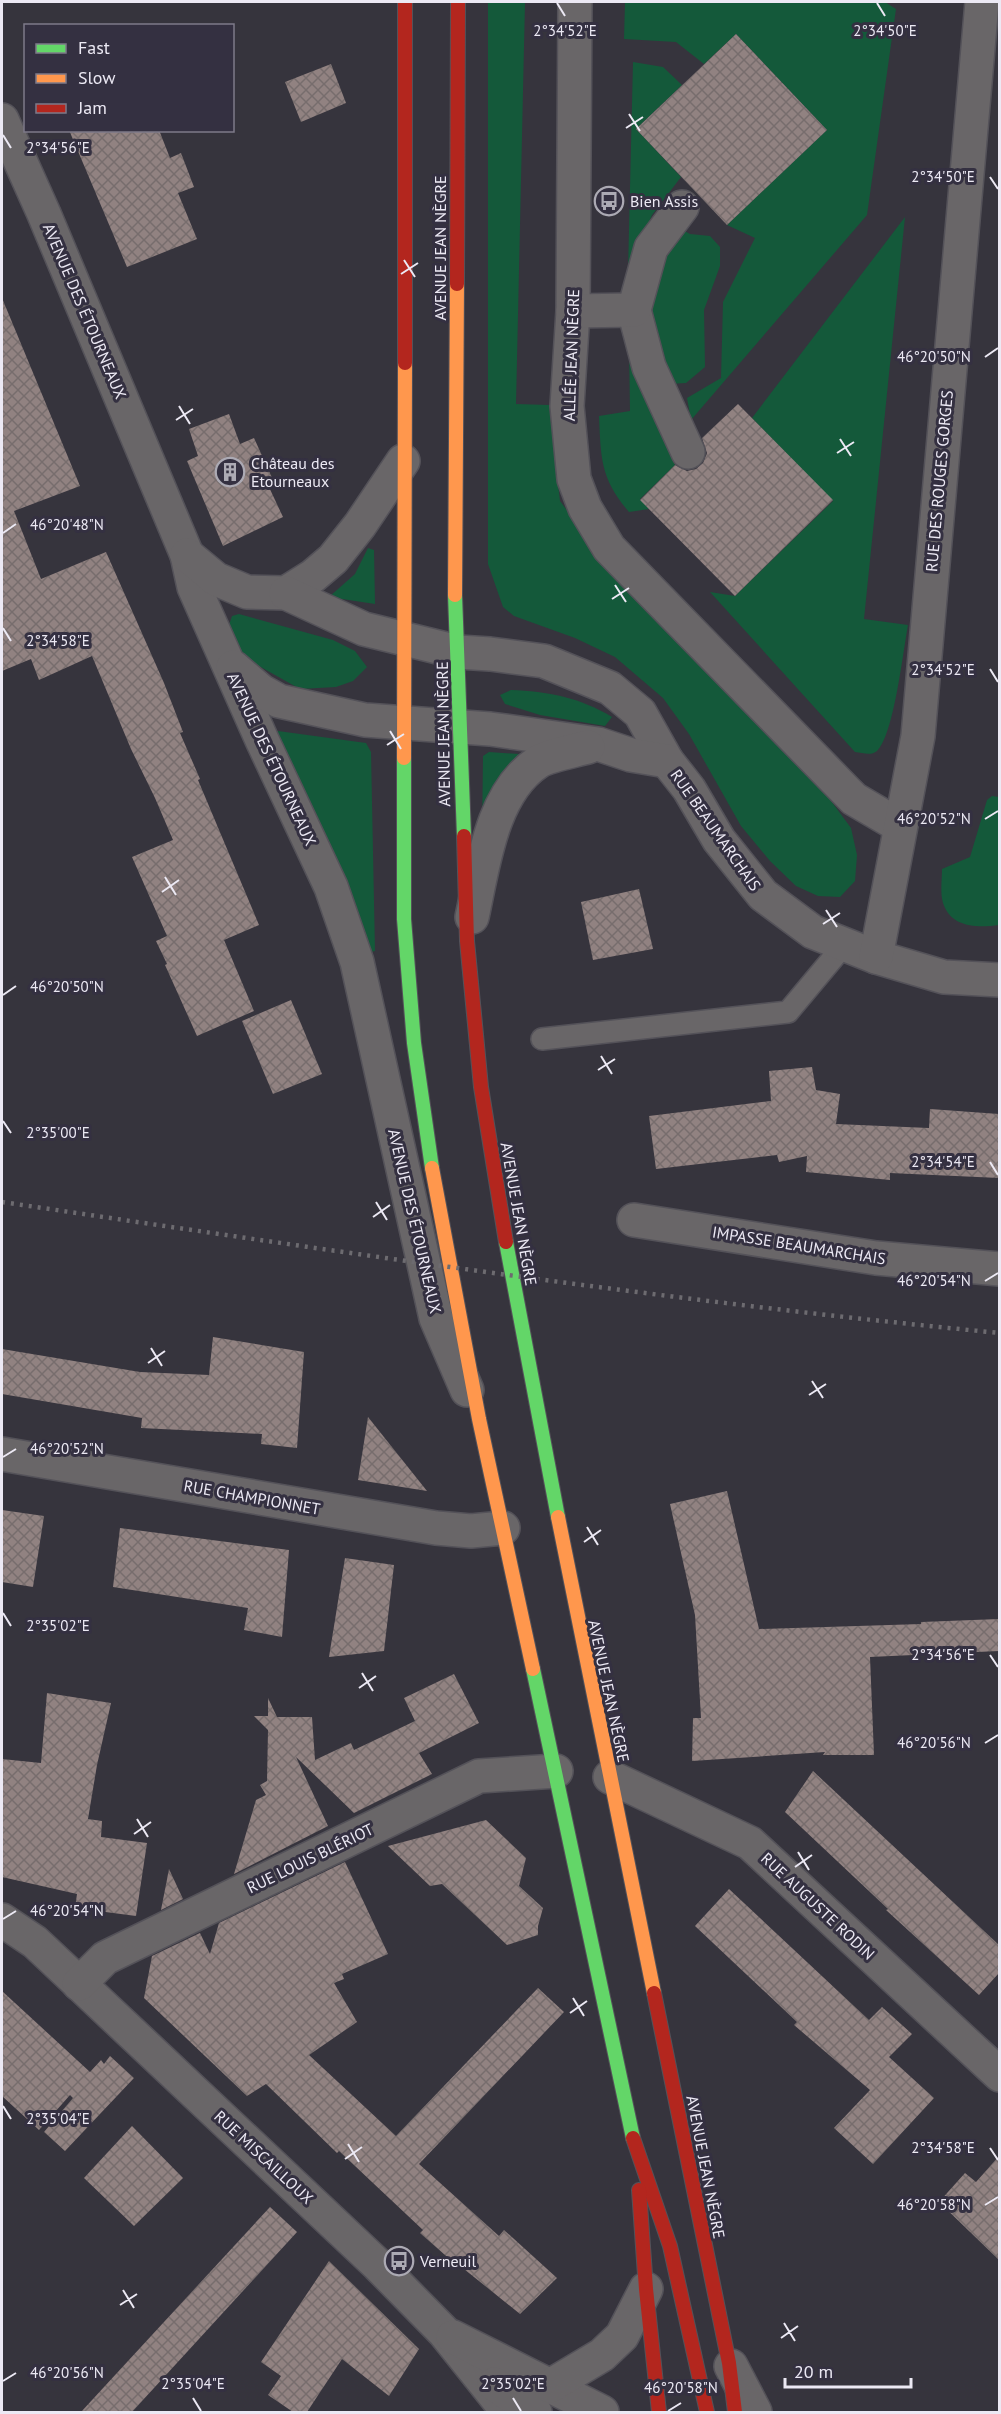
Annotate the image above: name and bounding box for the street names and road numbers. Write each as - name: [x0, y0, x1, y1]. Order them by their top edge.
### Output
- street label: AVENUE JEAN NÈGRE: [430, 175, 450, 321]
- street label: AVENUE DES ÉTOURNEAUX: [39, 220, 131, 402]
- street label: ALLÉE JEAN NÈGRE: [559, 289, 583, 421]
- street label: RUE DES ROUGES GORGES: [921, 389, 957, 573]
- street label: AVENUE JEAN NÈGRE: [432, 661, 454, 807]
- street label: AVENUE DES ÉTOURNEAUX: [223, 669, 321, 849]
- street label: RUE BEAUMARCHAIS: [667, 765, 765, 895]
- street label: AVENUE DES ÉTOURNEAUX: [384, 1127, 446, 1315]
- street label: AVENUE JEAN NÈGRE: [497, 1141, 541, 1287]
- street label: IMPASSE BEAUMARCHAIS: [711, 1221, 887, 1269]
- street label: RUE CHAMPIONNET: [182, 1475, 322, 1519]
- street label: AVENUE JEAN NÈGRE: [584, 1618, 634, 1764]
- street label: RUE LOUIS BLÉRIOT: [243, 1819, 377, 1897]
- street label: RUE AUGUSTE RODIN: [757, 1848, 879, 1964]
- street label: AVENUE JEAN NÈGRE: [682, 2094, 730, 2240]
- street label: RUE MISCAILLOUX: [210, 2106, 318, 2208]

